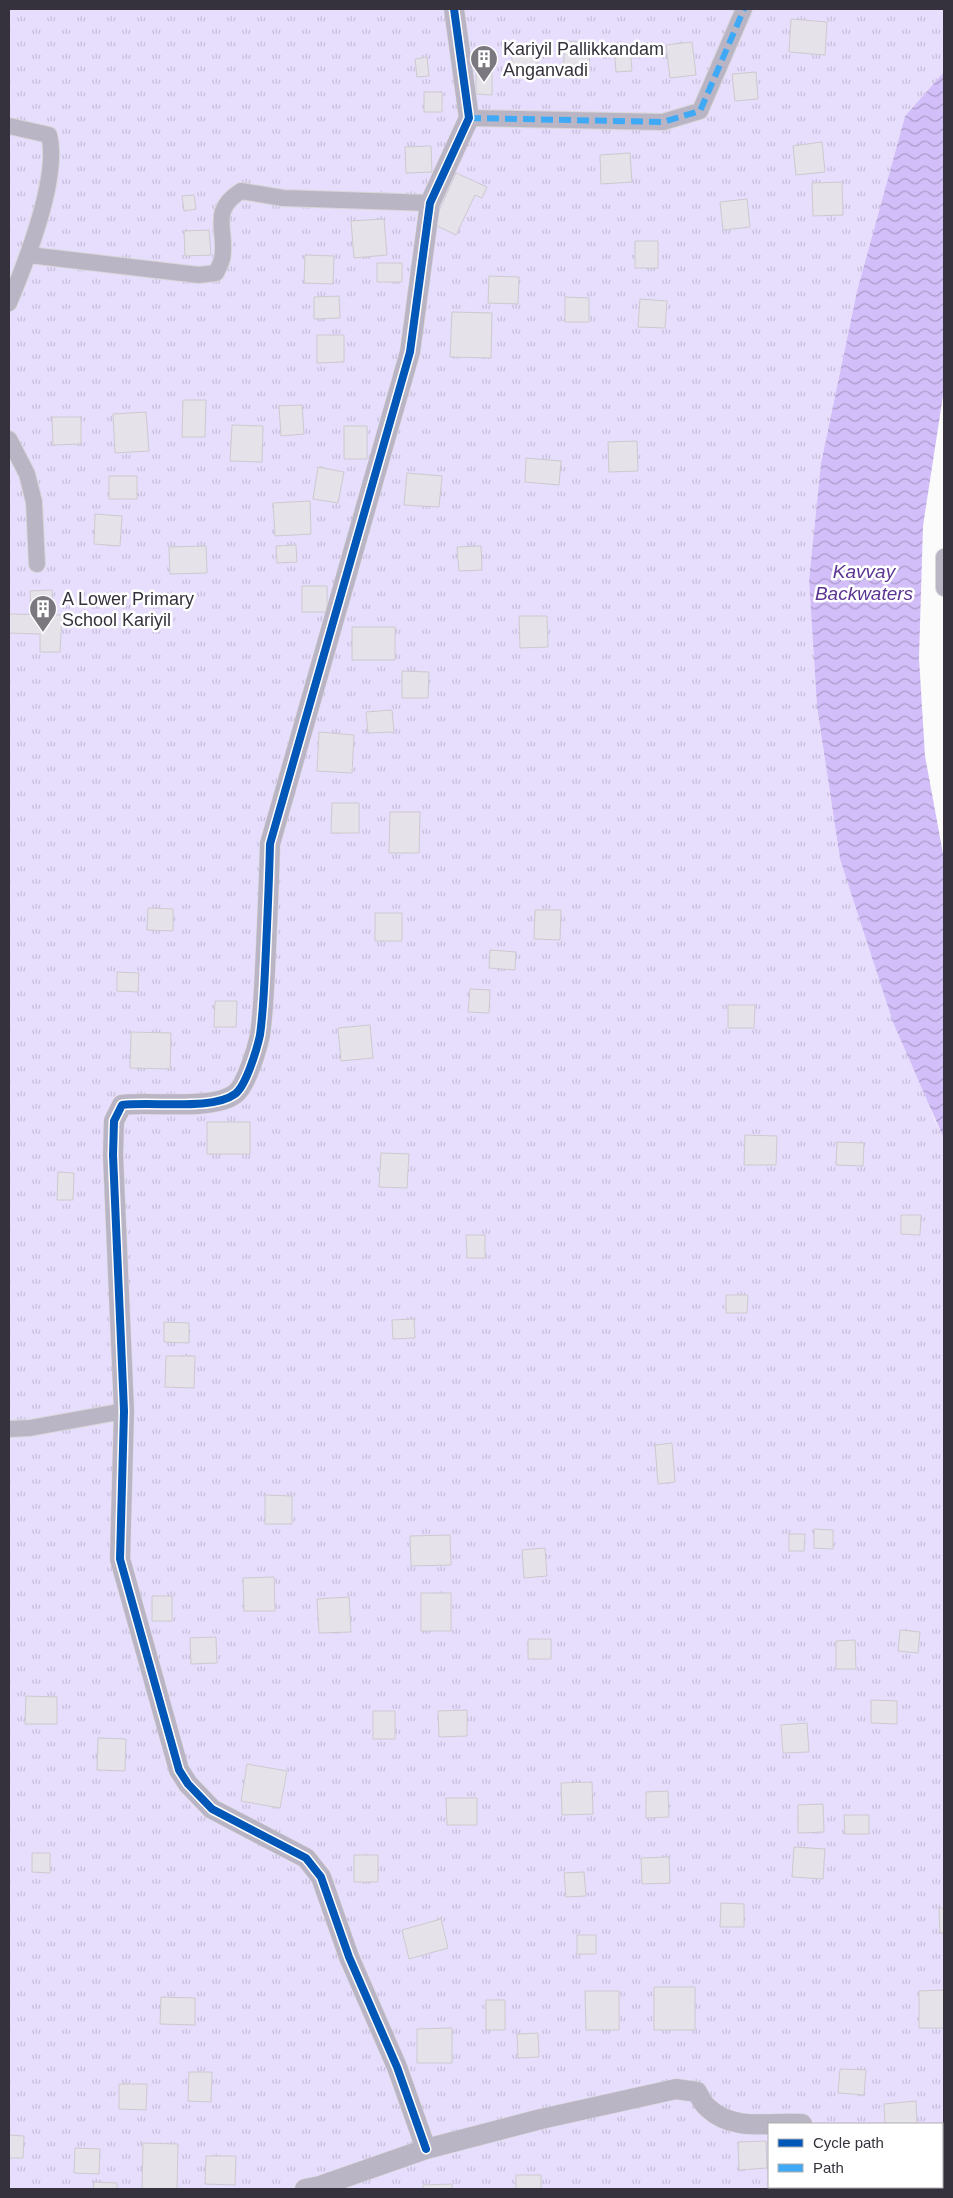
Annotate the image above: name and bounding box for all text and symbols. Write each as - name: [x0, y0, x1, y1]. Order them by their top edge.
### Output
- place label: Kariyil Pallikkandam Anganvadi: [503, 39, 664, 80]
- building icon: Kariyil Pallikkandam Anganvadi: [469, 44, 499, 83]
- water label: Kavvay Backwaters: [815, 561, 914, 604]
- place label: A Lower Primary School Kariyil: [62, 589, 194, 630]
- building icon: A Lower Primary School Kariyil: [28, 594, 58, 633]
- legend: [768, 2123, 943, 2188]
- text: Cycle path: [813, 2134, 884, 2151]
- text: Path: [813, 2159, 844, 2176]

